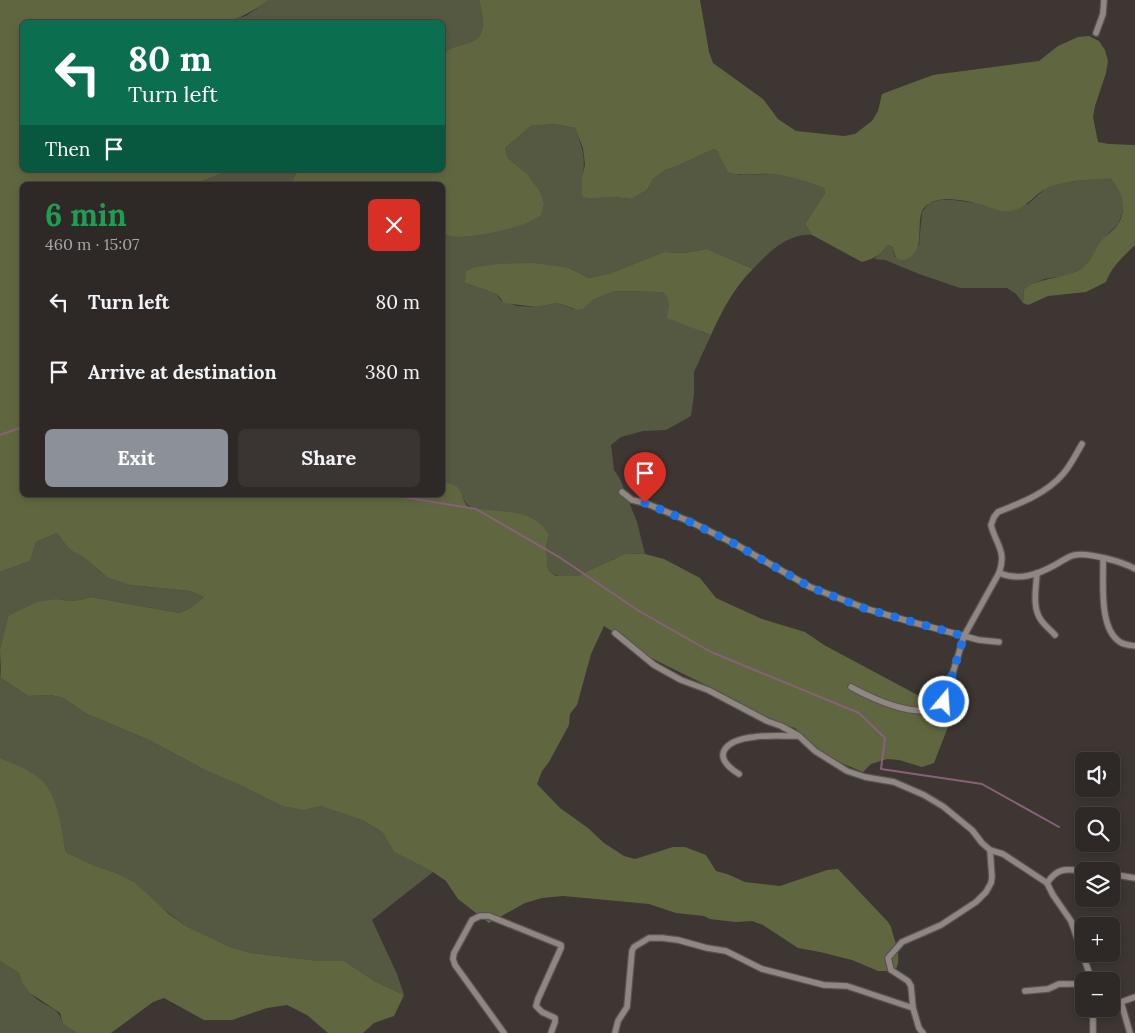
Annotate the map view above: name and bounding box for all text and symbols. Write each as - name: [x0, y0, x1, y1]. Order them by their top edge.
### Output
- text: 80 m: [128, 36, 212, 81]
- icon: left: [45, 40, 110, 105]
- text: Turn left: [128, 80, 218, 108]
- icon: arrive: [100, 135, 128, 163]
- text: Then: [45, 137, 90, 161]
- text: 6 min: [45, 196, 127, 234]
- button: close: [368, 199, 420, 251]
- text: 460 m · 15:07: [45, 234, 139, 254]
- icon: left: [45, 288, 73, 316]
- text: Turn left: [88, 290, 169, 314]
- text: 80 m: [376, 290, 420, 314]
- icon: arrive: [45, 358, 73, 386]
- text: Arrive at destination: [88, 360, 277, 384]
- text: 380 m: [365, 360, 420, 384]
- button: Exit: [45, 429, 228, 487]
- button: Share: [238, 429, 420, 487]
- pin: [624, 452, 666, 503]
- icon: arrive: [631, 459, 659, 487]
- position arrow: [917, 675, 969, 727]
- map controls: [1075, 752, 1120, 1017]
- button: sound: [1075, 752, 1120, 797]
- button: search: [1075, 807, 1120, 852]
- button: layers: [1075, 862, 1120, 907]
- button: +: [1075, 917, 1120, 962]
- button: −: [1075, 972, 1120, 1017]

